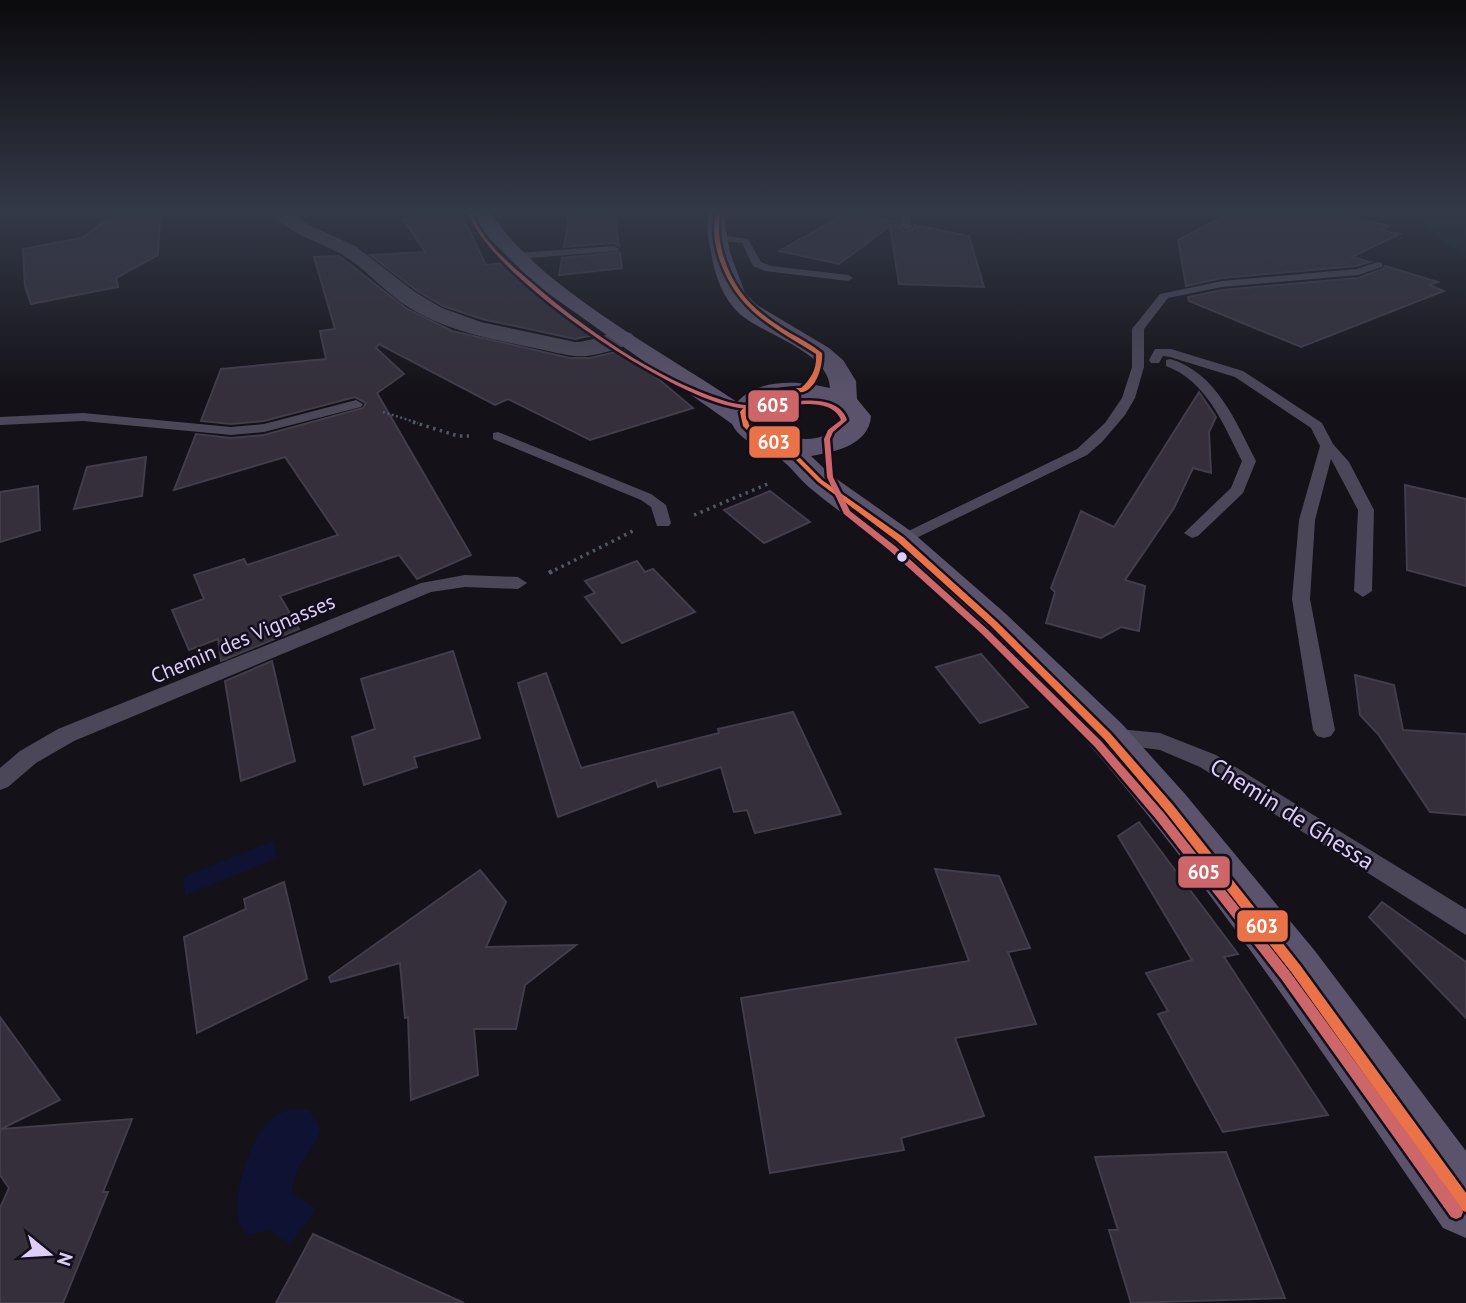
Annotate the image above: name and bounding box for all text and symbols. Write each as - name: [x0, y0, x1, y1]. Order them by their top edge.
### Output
- line badge: 605: [747, 389, 800, 423]
- text: 605: [757, 393, 789, 417]
- line badge: 603: [748, 425, 801, 459]
- text: 603: [758, 430, 790, 454]
- unlabelled marker: [895, 550, 909, 564]
- street label: Chemin des Vignasses: [147, 588, 339, 690]
- street label: Chemin de Ghessa: [1204, 751, 1380, 877]
- line badge: 605: [1177, 855, 1231, 889]
- text: 605: [1188, 860, 1220, 884]
- line badge: 603: [1236, 909, 1289, 943]
- text: 603: [1246, 914, 1278, 938]
- north arrow: [14, 1219, 84, 1289]
- text: N: [52, 1250, 79, 1269]

